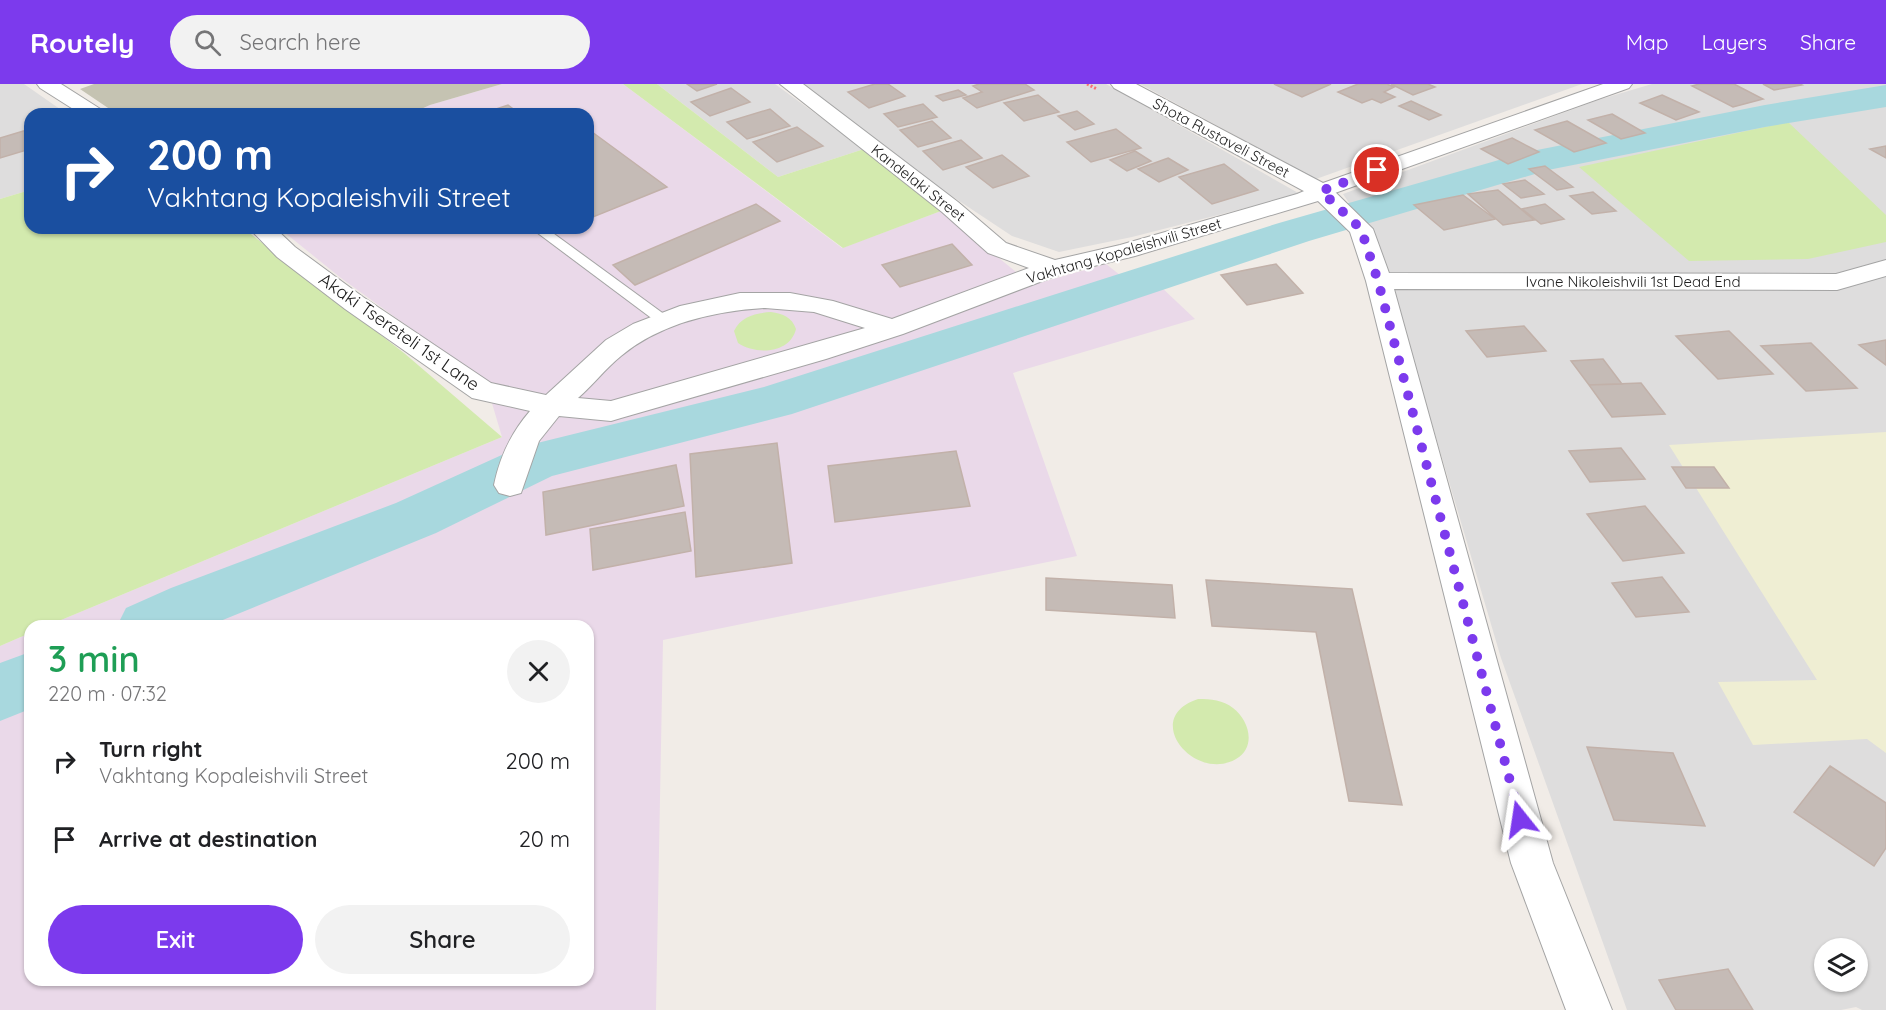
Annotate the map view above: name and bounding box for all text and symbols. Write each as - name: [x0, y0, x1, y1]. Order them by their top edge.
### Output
- search box: [170, 15, 590, 69]
- text: Routely: [30, 25, 134, 60]
- icon: search: [191, 26, 224, 59]
- text: Search here: [239, 28, 361, 56]
- text: Map: [1626, 29, 1669, 55]
- text: Layers: [1702, 29, 1767, 55]
- text: Share: [1800, 29, 1856, 55]
- street label: Shota Rustaveli Street: [1150, 94, 1293, 182]
- text: 200 m: [147, 128, 273, 181]
- icon: right: [48, 132, 126, 210]
- street label: Kandelaki Street: [867, 140, 969, 225]
- pin: [1351, 144, 1402, 195]
- icon: arrive: [1360, 153, 1393, 186]
- text: Vakhtang Kopaleishvili Street: [147, 180, 511, 214]
- street label: Vakhtang Kopaleishvili Street: [1024, 214, 1224, 287]
- street label: Akaki Tsereteli 1st Lane: [315, 267, 484, 396]
- street label: Ivane Nikoleishvili 1st Dead End: [1526, 272, 1741, 291]
- text: 3 min: [48, 636, 140, 681]
- button: close: [507, 640, 570, 703]
- text: 220 m · 07:32: [48, 681, 167, 706]
- text: Turn right: [99, 735, 203, 763]
- icon: right: [48, 745, 81, 778]
- text: 200 m: [506, 747, 570, 775]
- text: Vakhtang Kopaleishvili Street: [99, 763, 368, 788]
- position arrow: [1488, 787, 1552, 851]
- icon: arrive: [48, 823, 81, 856]
- text: Arrive at destination: [99, 825, 317, 853]
- text: 20 m: [519, 825, 570, 853]
- button: Exit: [48, 905, 303, 974]
- button: Share: [315, 905, 570, 974]
- map controls: [1814, 938, 1868, 992]
- button: layers: [1814, 938, 1868, 992]

